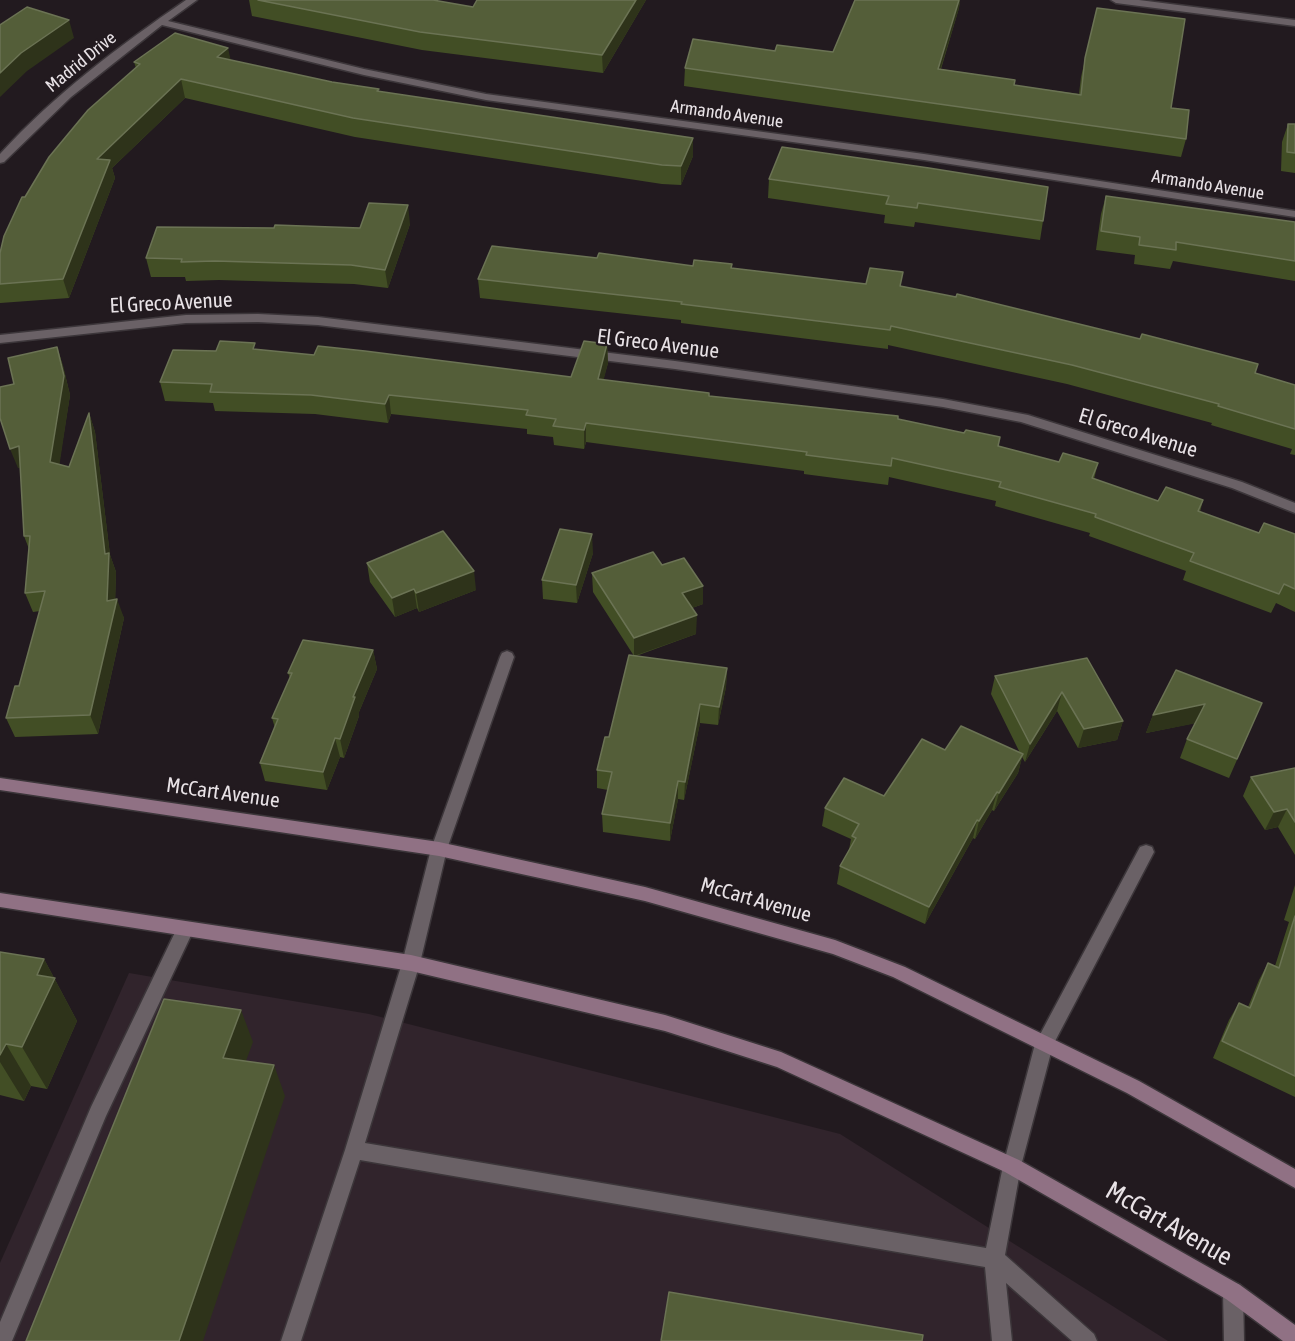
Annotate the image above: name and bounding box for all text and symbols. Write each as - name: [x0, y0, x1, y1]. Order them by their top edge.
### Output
- street label: Madrid Drive: [41, 27, 121, 97]
- street label: Armando Avenue: [669, 95, 785, 133]
- street label: Armando Avenue: [1150, 165, 1266, 205]
- street label: El Greco Avenue: [109, 287, 233, 319]
- street label: El Greco Avenue: [596, 324, 720, 364]
- street label: El Greco Avenue: [1076, 403, 1200, 463]
- street label: McCart Avenue: [165, 773, 281, 813]
- street label: McCart Avenue: [698, 872, 814, 928]
- street label: McCart Avenue: [1100, 1175, 1238, 1273]

